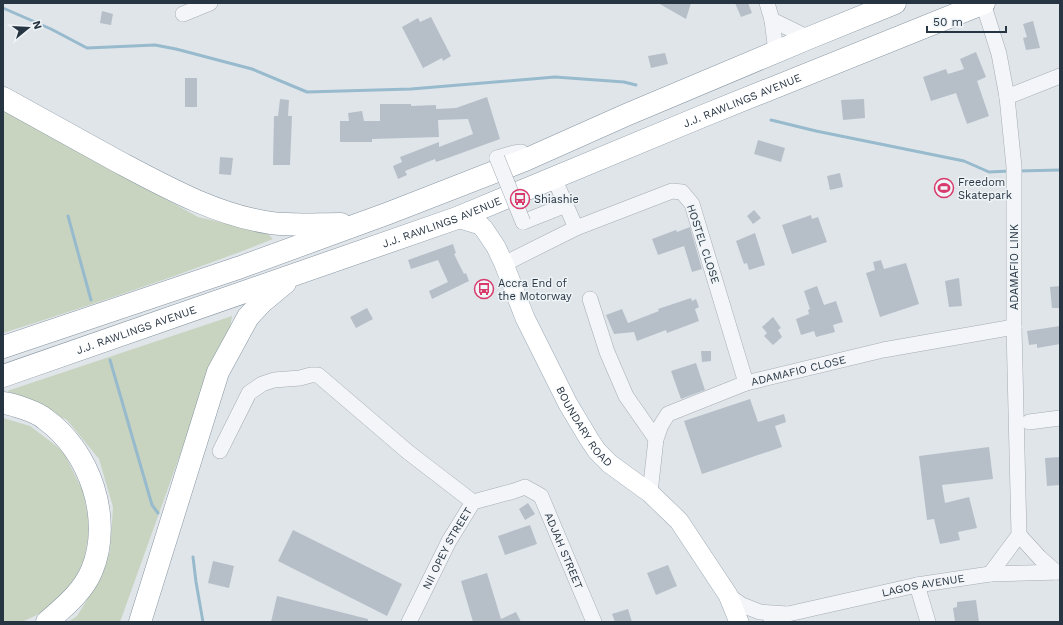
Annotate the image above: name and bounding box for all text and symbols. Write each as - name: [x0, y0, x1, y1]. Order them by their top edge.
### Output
- north arrow: [8, 8, 48, 48]
- scale bar: [927, 8, 1006, 34]
- text: 50 m: [933, 15, 963, 29]
- text: N: [30, 19, 44, 31]
- street label: J.J. RAWLINGS AVENUE: [681, 71, 803, 130]
- place label: Freedom Skatepark: [958, 176, 1012, 202]
- sports icon: Freedom Skatepark: [933, 177, 955, 199]
- bus stop icon: Shiashie: [509, 188, 531, 210]
- place label: Shiashie: [534, 193, 579, 206]
- street label: J.J. RAWLINGS AVENUE: [380, 194, 503, 250]
- street label: HOSTEL CLOSE: [684, 203, 722, 285]
- street label: ADAMAFIO LINK: [1008, 224, 1021, 310]
- place label: Accra End of the Motorway: [498, 277, 572, 303]
- bus stop icon: Accra End of the Motorway: [473, 278, 495, 300]
- street label: J.J. RAWLINGS AVENUE: [74, 303, 198, 357]
- street label: ADAMAFIO CLOSE: [750, 353, 847, 388]
- street label: BOUNDARY ROAD: [554, 384, 615, 469]
- street label: NII OPEY STREET: [420, 505, 475, 591]
- street label: ADJAH STREET: [542, 511, 586, 591]
- street label: LAGOS AVENUE: [881, 571, 965, 599]

